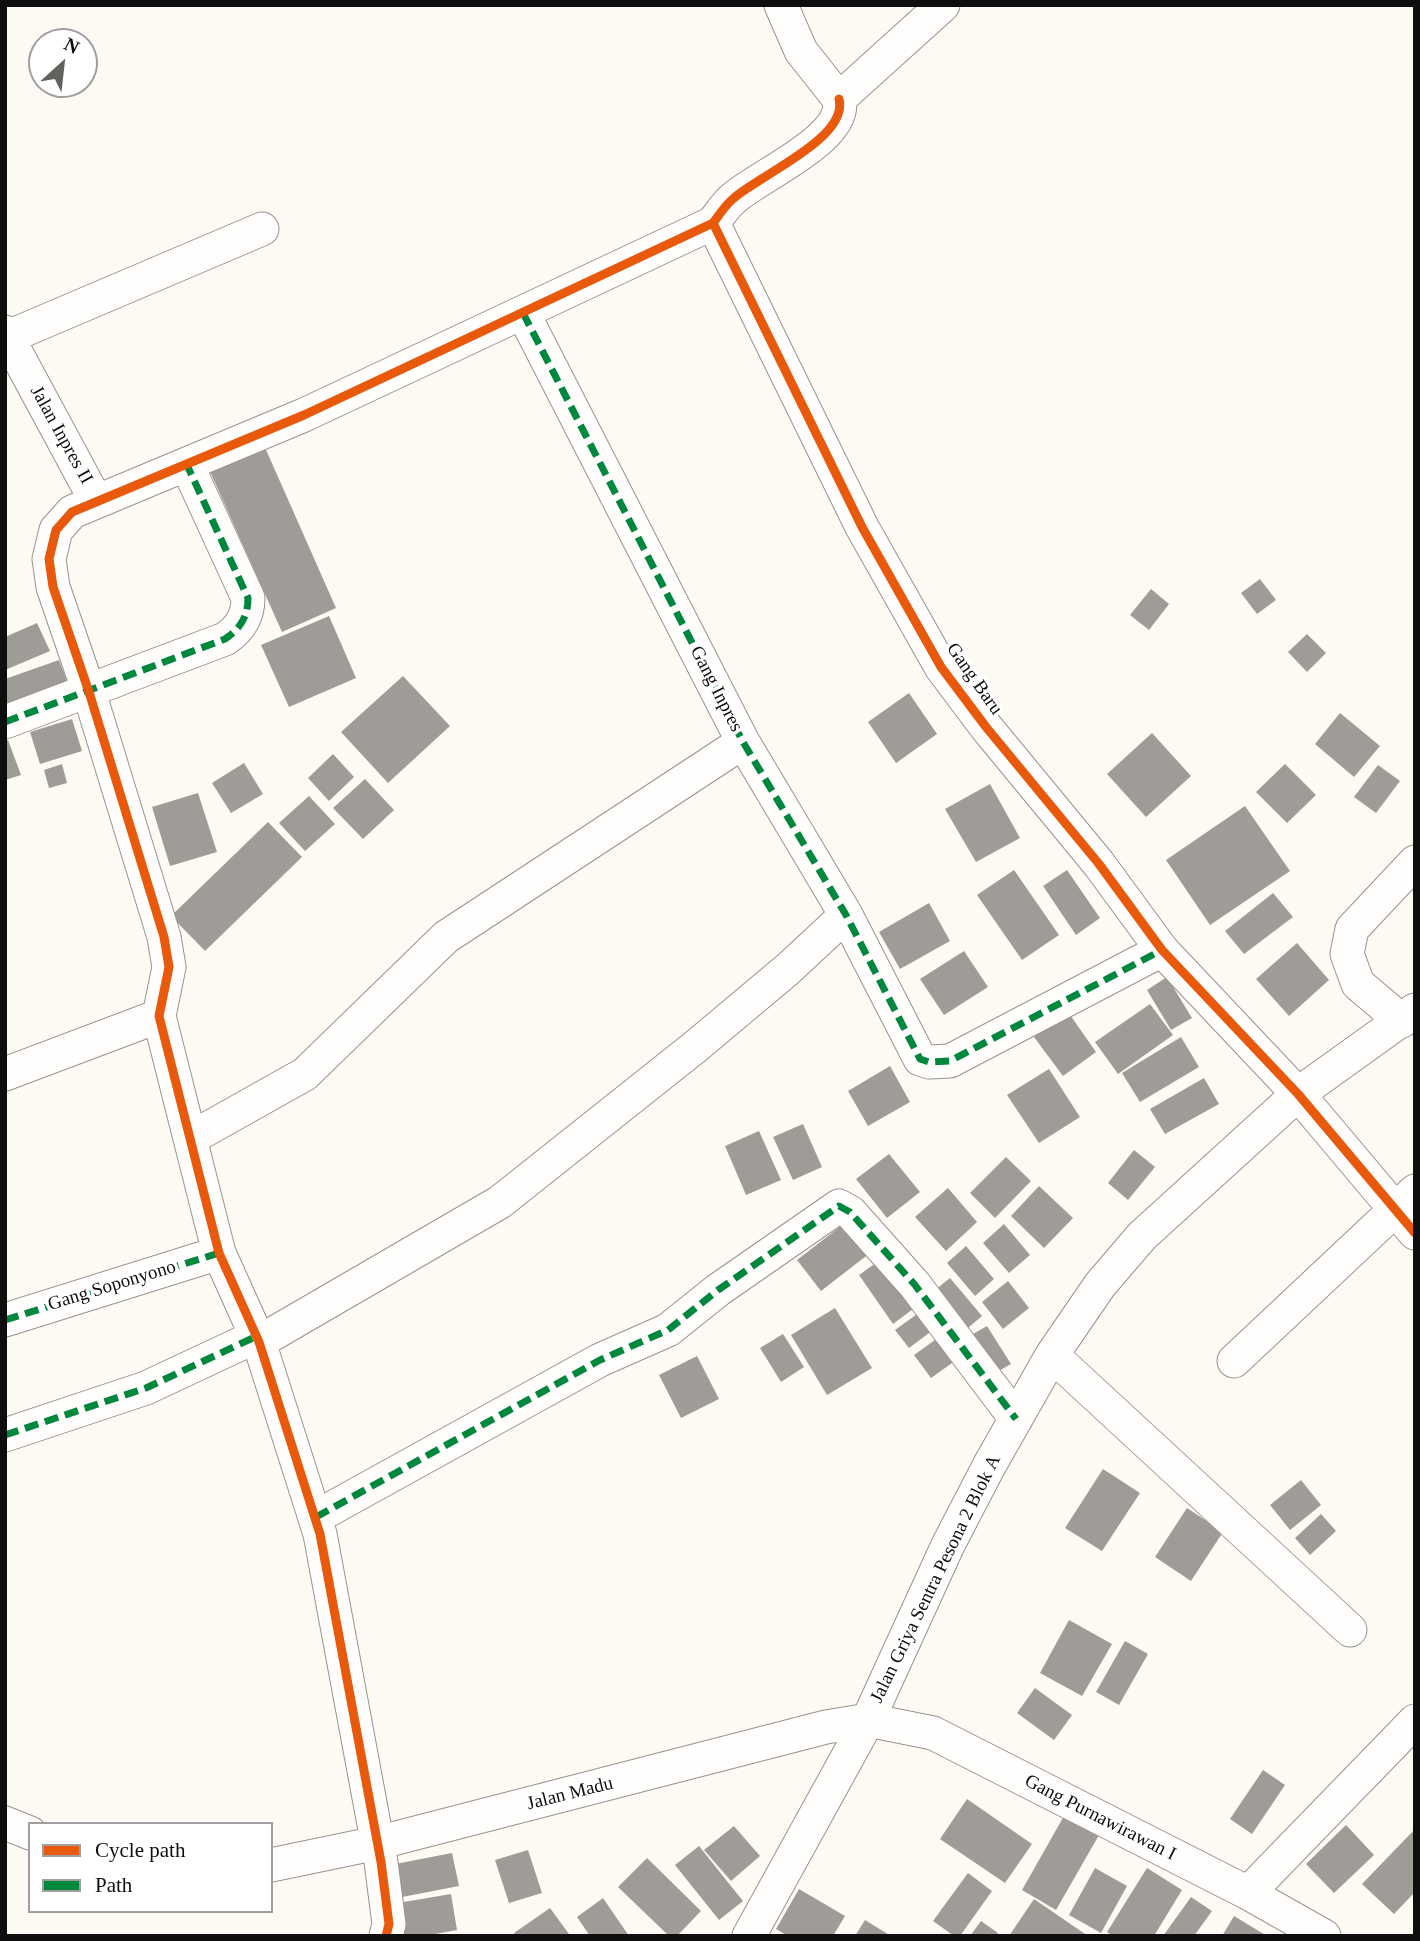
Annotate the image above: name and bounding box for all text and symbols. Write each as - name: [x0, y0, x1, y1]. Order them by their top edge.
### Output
- north arrow: [28, 28, 98, 98]
- text: N: [61, 33, 83, 58]
- street label: Jalan Inpres II: [25, 382, 97, 488]
- street label: Gang Baru: [941, 639, 1007, 719]
- street label: Gang Inpres: [685, 642, 747, 736]
- street label: Gang Soponyono: [45, 1256, 179, 1316]
- street label: Jalan Griya Sentra Pesona 2 Blok A: [866, 1451, 1006, 1707]
- street label: Gang Purnawirawan I: [1021, 1770, 1179, 1866]
- street label: Jalan Madu: [524, 1772, 616, 1816]
- legend: [28, 1822, 273, 1913]
- text: Cycle path: [95, 1838, 185, 1862]
- text: Path: [95, 1873, 132, 1897]

